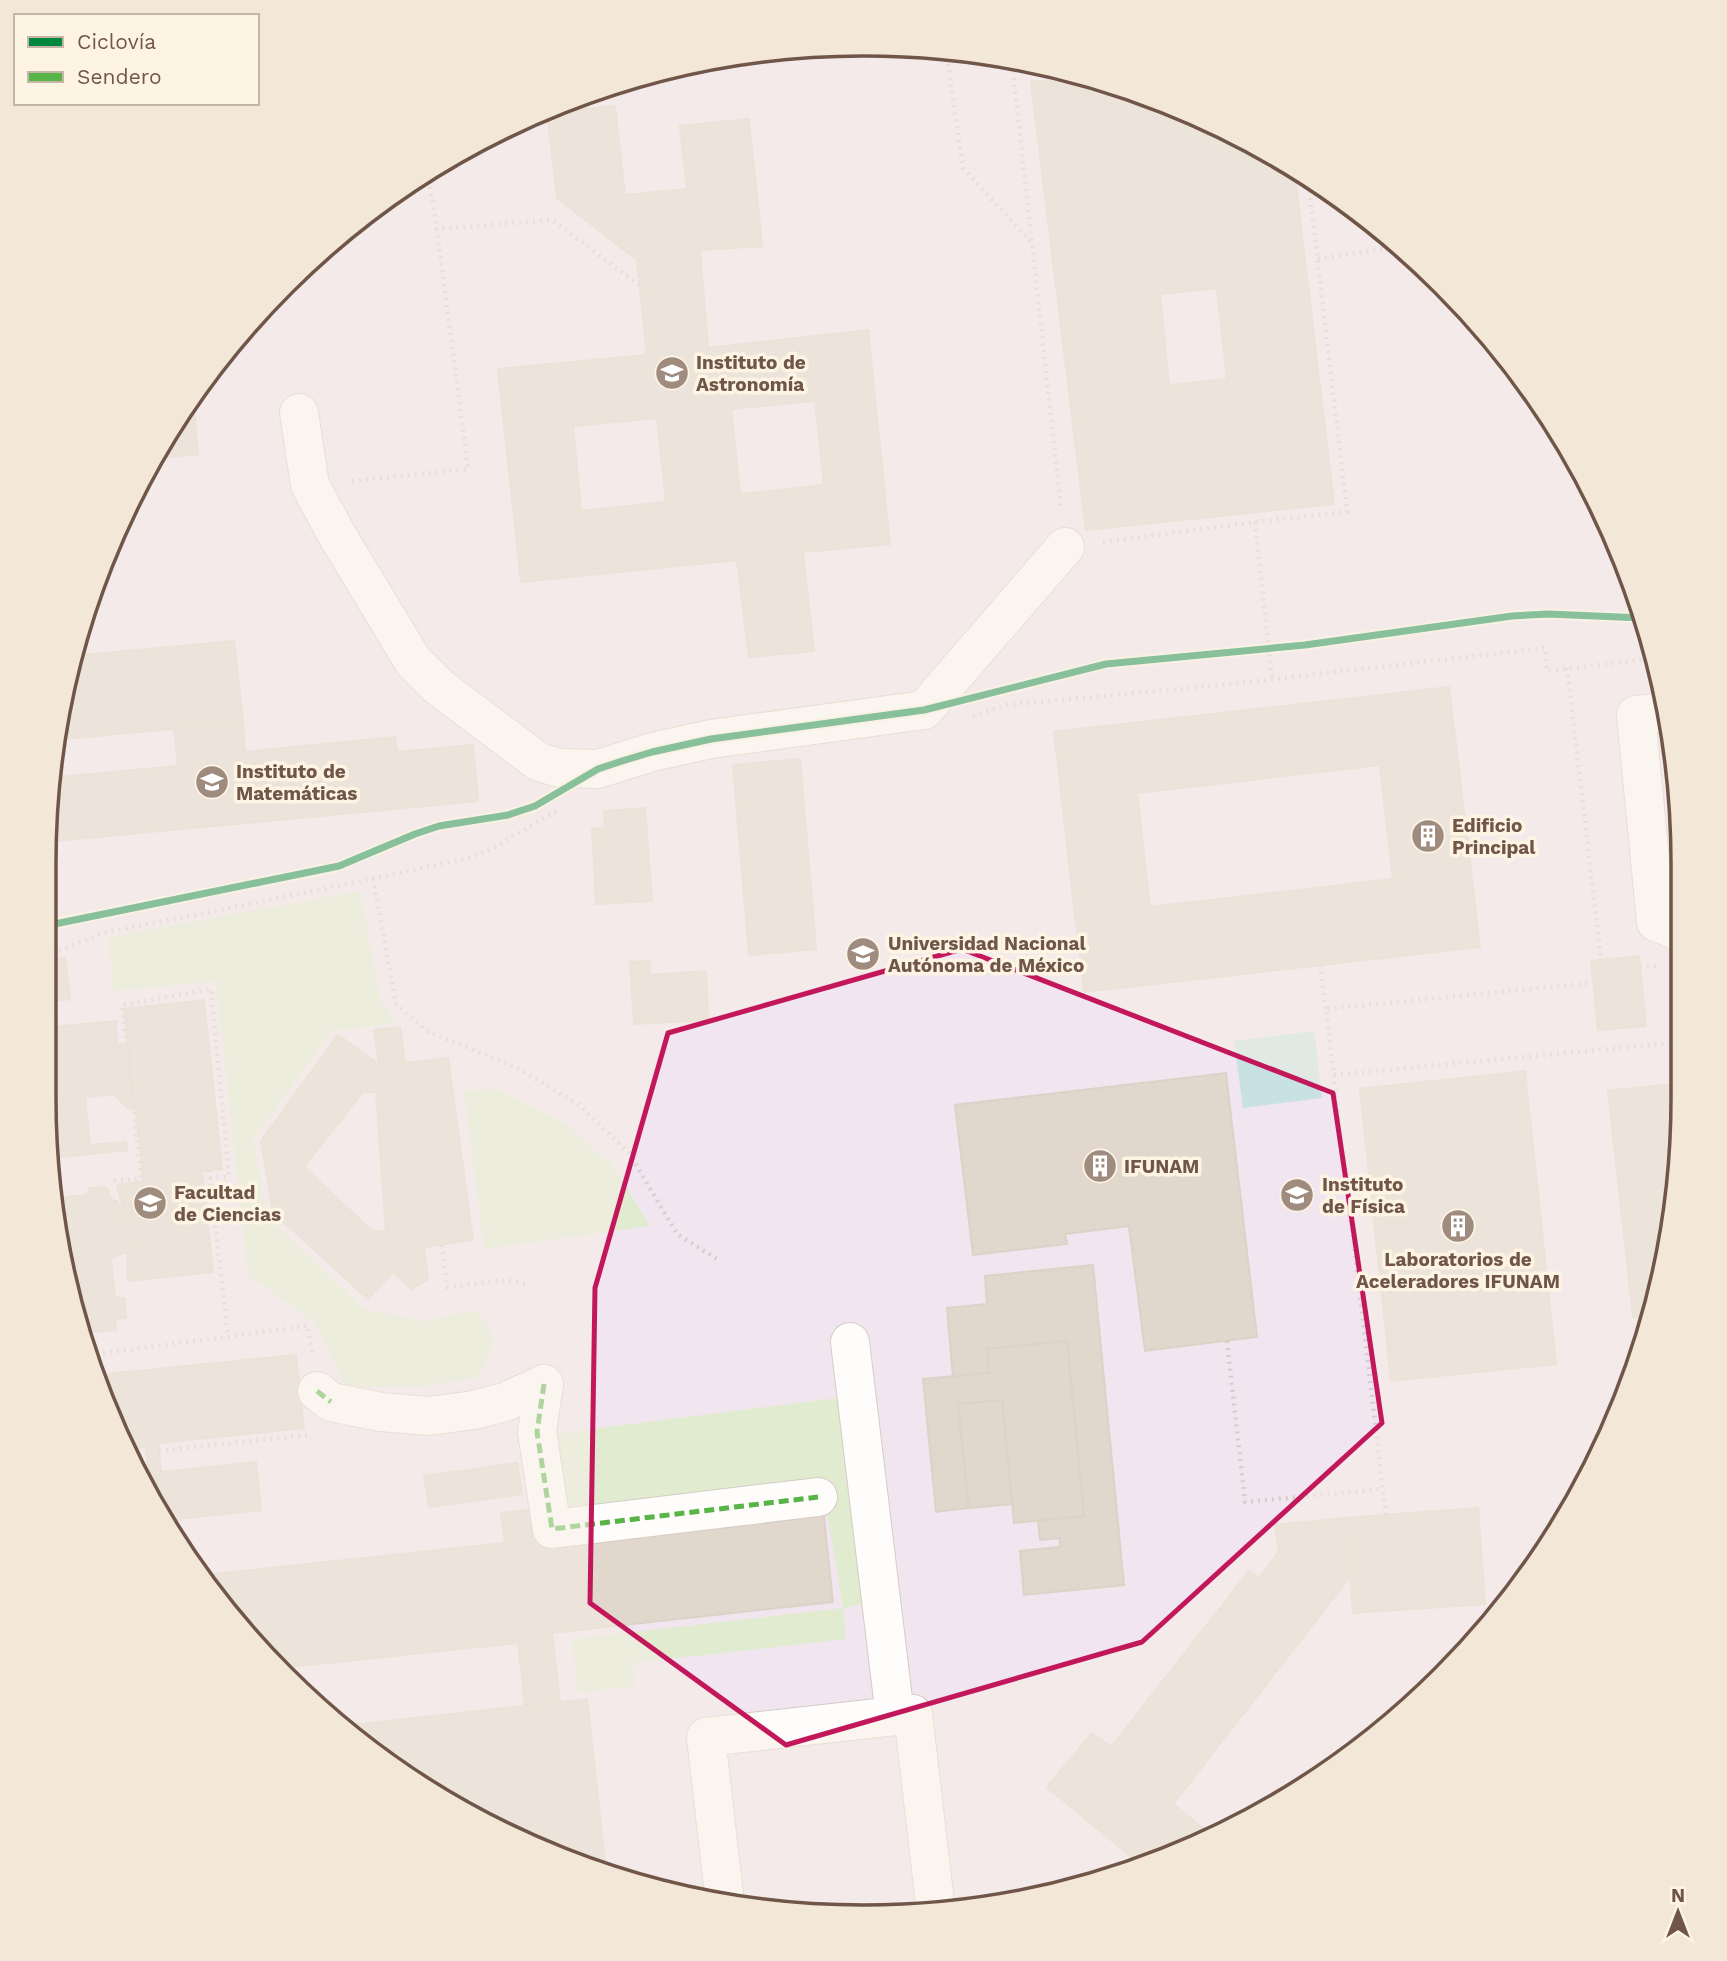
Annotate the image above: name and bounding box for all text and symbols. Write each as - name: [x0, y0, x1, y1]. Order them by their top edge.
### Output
- legend: [14, 14, 259, 105]
- text: Ciclovía: [77, 29, 156, 54]
- text: Sendero: [77, 64, 162, 89]
- place label: Instituto de Astronomía: [696, 351, 806, 396]
- school or university icon: Instituto de Astronomía: [653, 354, 691, 392]
- place label: Instituto de Matemáticas: [236, 760, 357, 805]
- school or university icon: Instituto de Matemáticas: [193, 763, 231, 801]
- place label: Edificio Principal: [1452, 814, 1536, 859]
- building icon: Edificio Principal: [1409, 817, 1447, 855]
- place label: Universidad Nacional Autónoma de México: [888, 932, 1087, 977]
- school or university icon: Universidad Nacional Autónoma de México: [844, 935, 882, 973]
- building icon: IFUNAM: [1081, 1147, 1119, 1185]
- place label: IFUNAM: [1124, 1155, 1199, 1178]
- place label: Instituto de Física: [1322, 1173, 1405, 1218]
- school or university icon: Instituto de Física: [1278, 1176, 1316, 1214]
- place label: Facultad de Ciencias: [174, 1181, 281, 1226]
- school or university icon: Facultad de Ciencias: [131, 1184, 169, 1222]
- building icon: Laboratorios de Aceleradores IFUNAM: [1439, 1207, 1477, 1245]
- place label: Laboratorios de Aceleradores IFUNAM: [1356, 1248, 1560, 1293]
- north arrow: [1643, 1877, 1713, 1947]
- text: N: [1671, 1884, 1685, 1907]

